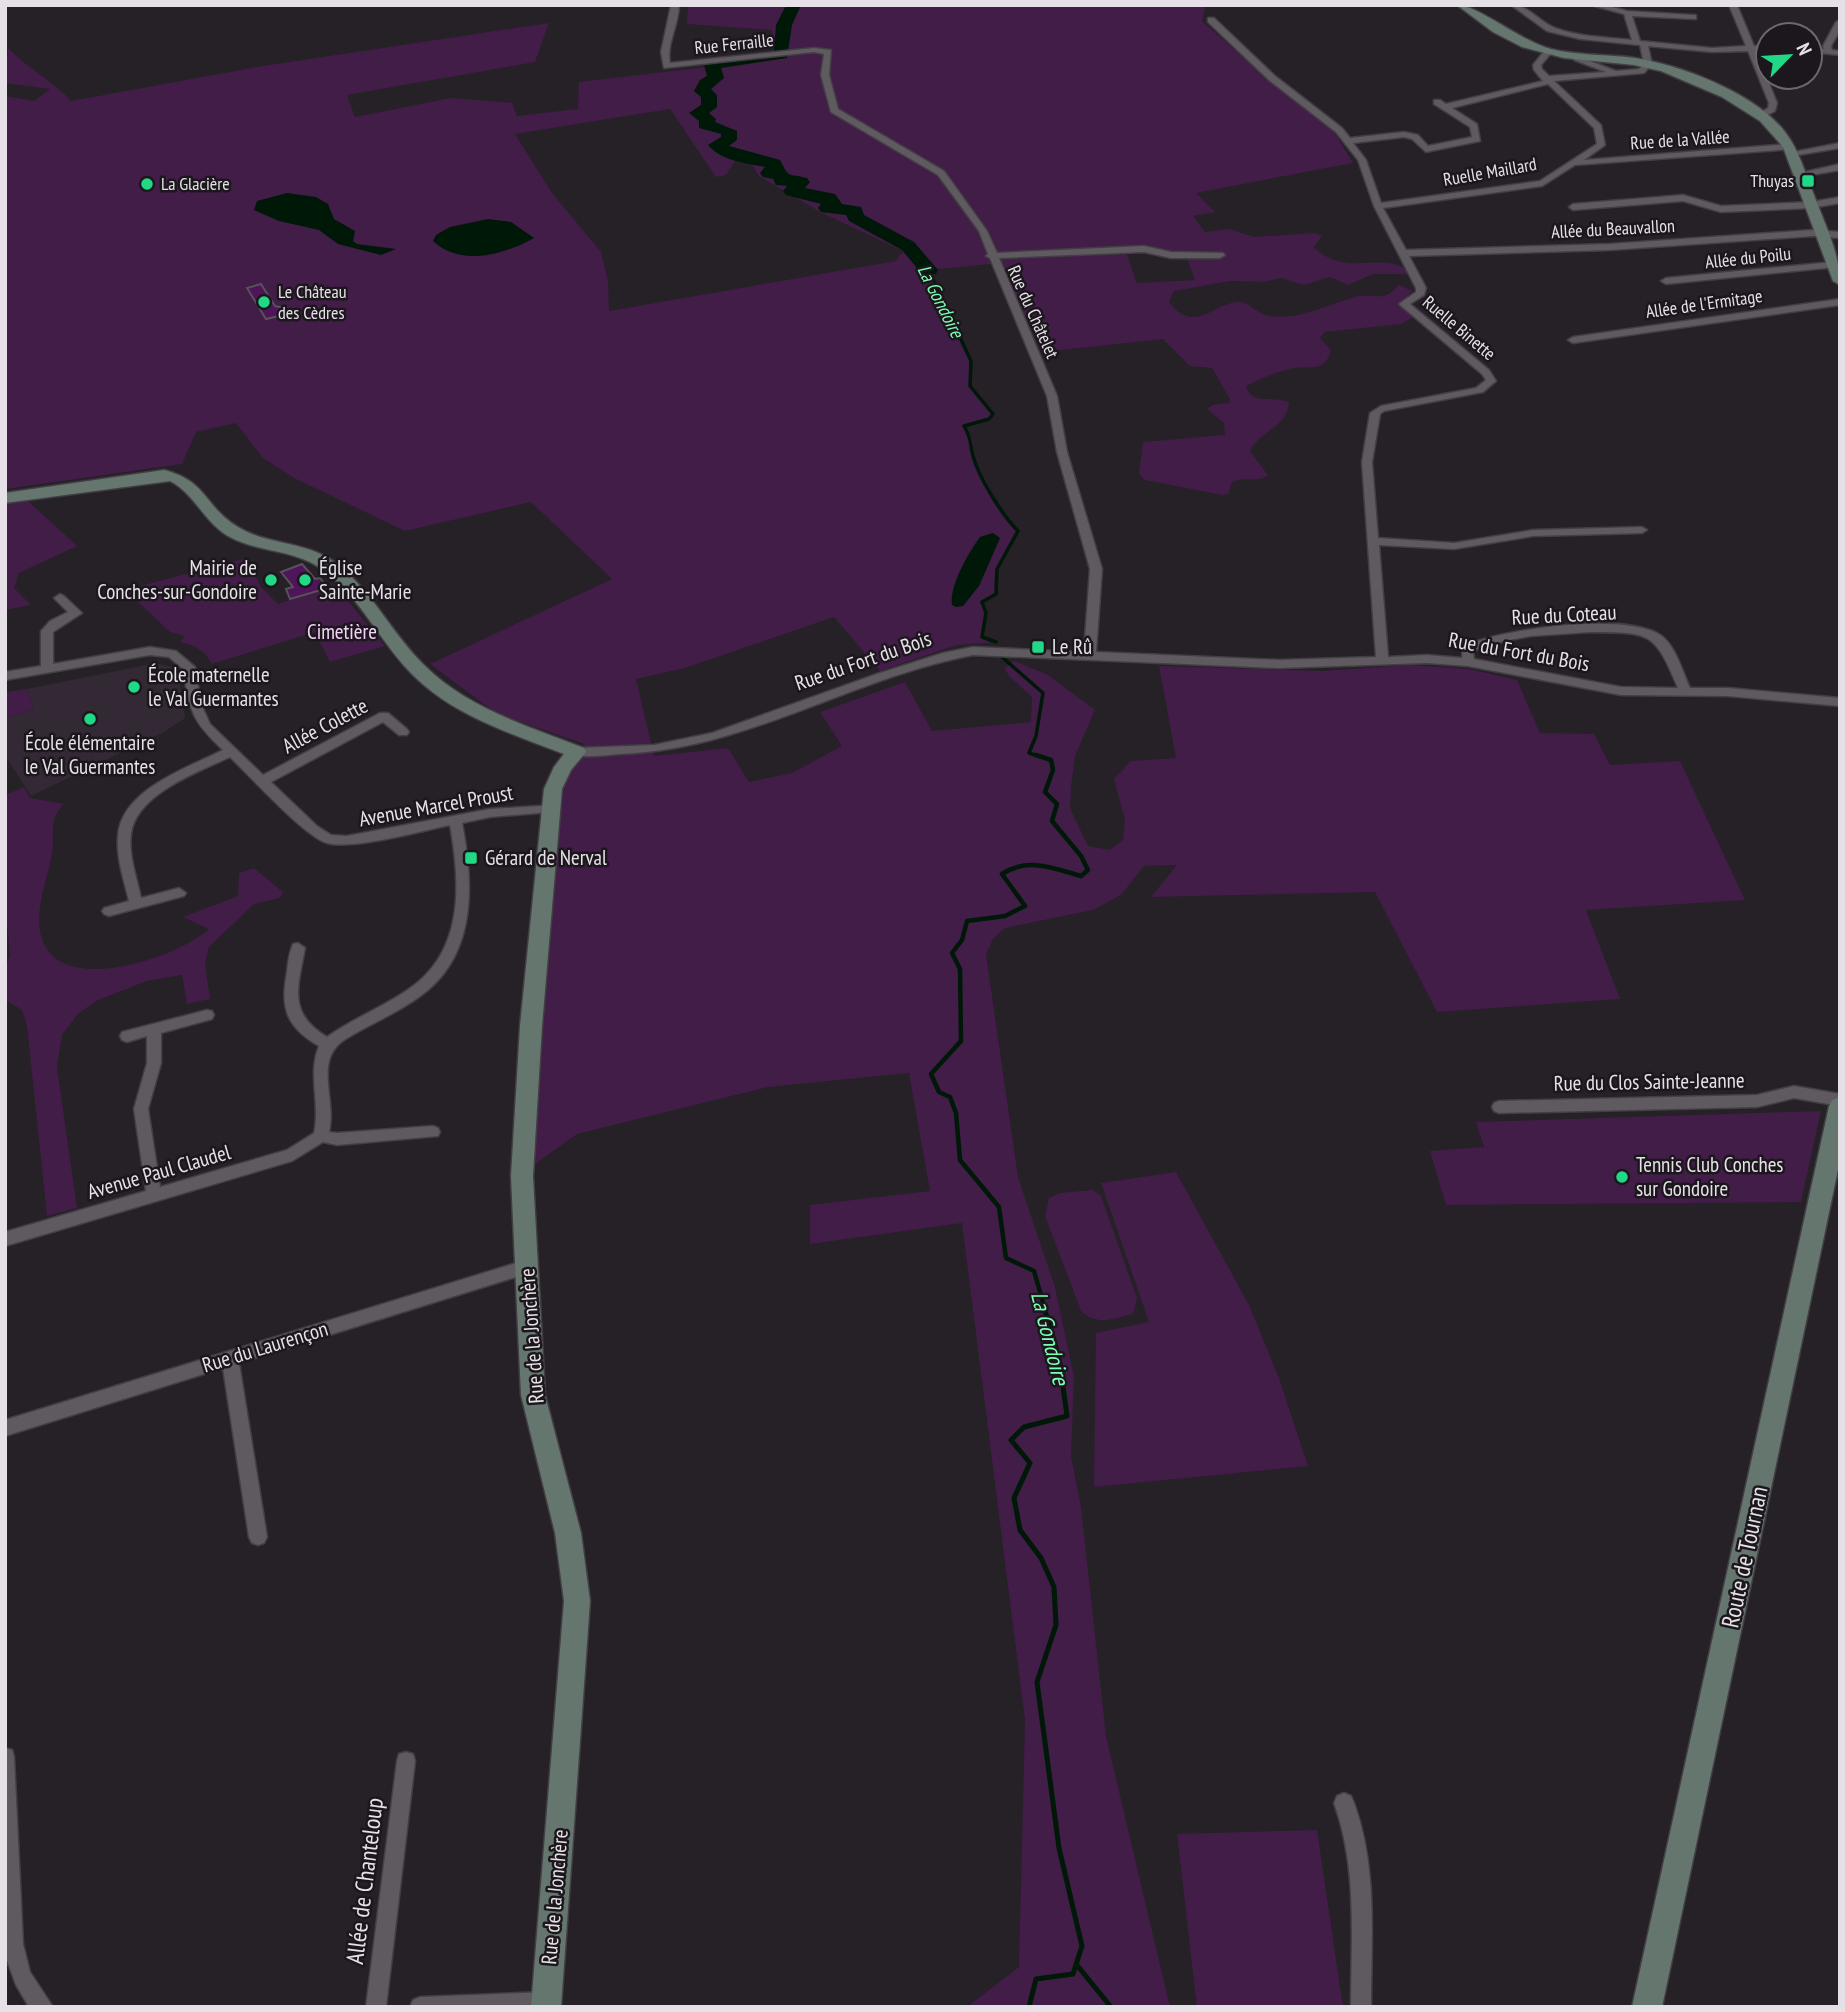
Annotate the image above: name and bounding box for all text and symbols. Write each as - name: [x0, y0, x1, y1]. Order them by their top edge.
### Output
- north arrow: [1754, 21, 1824, 91]
- street label: Rue Ferraille: [693, 28, 775, 59]
- text: N: [1791, 39, 1817, 59]
- street label: Rue de la Vallée: [1630, 125, 1730, 154]
- street label: Ruelle Maillard: [1441, 152, 1538, 191]
- place label: Thuyas: [1750, 169, 1794, 192]
- place label: La Glacière: [161, 172, 230, 195]
- marker: Thuyas: [1800, 173, 1816, 189]
- marker: La Glacière: [139, 176, 155, 192]
- street label: Allée du Beauvallon: [1550, 214, 1676, 243]
- street label: Allée du Poilu: [1704, 242, 1792, 273]
- water label: La Gondoire: [912, 260, 970, 343]
- street label: Rue du Châtelet: [1003, 262, 1064, 362]
- place label: Le Château des Cèdres: [278, 280, 347, 324]
- street label: Allée de l'Ermitage: [1644, 284, 1764, 323]
- street label: Ruelle Binette: [1418, 290, 1501, 365]
- marker: Le Château des Cèdres: [256, 294, 272, 310]
- place label: Mairie de Conches-sur-Gondoire: [97, 554, 257, 605]
- place label: Église Sainte-Marie: [319, 554, 411, 605]
- marker: Mairie de Conches-sur-Gondoire: [263, 572, 279, 588]
- marker: Église Sainte-Marie: [297, 572, 313, 588]
- street label: Rue du Coteau: [1511, 598, 1617, 631]
- park label: Cimetière: [307, 618, 377, 645]
- street label: Rue du Fort du Bois: [791, 625, 935, 696]
- street label: Rue du Fort du Bois: [1447, 626, 1592, 677]
- place label: Le Rû: [1052, 633, 1092, 660]
- marker: Le Rû: [1030, 639, 1046, 655]
- place label: École maternelle le Val Guermantes: [148, 661, 279, 712]
- marker: École maternelle le Val Guermantes: [126, 679, 142, 695]
- street label: Allée Colette: [277, 692, 372, 759]
- marker: École élémentaire le Val Guermantes: [82, 711, 98, 727]
- place label: École élémentaire le Val Guermantes: [25, 729, 155, 780]
- street label: Avenue Marcel Proust: [357, 779, 515, 832]
- place label: Gérard de Nerval: [485, 844, 607, 871]
- marker: Gérard de Nerval: [463, 850, 479, 866]
- street label: Rue du Clos Sainte-Jeanne: [1553, 1066, 1745, 1097]
- street label: Avenue Paul Claudel: [84, 1138, 234, 1205]
- place label: Tennis Club Conches sur Gondoire: [1636, 1151, 1783, 1202]
- marker: Tennis Club Conches sur Gondoire: [1614, 1169, 1630, 1185]
- street label: Rue de la Jonchère: [513, 1268, 550, 1405]
- water label: La Gondoire: [1025, 1288, 1076, 1389]
- street label: Rue du Laurençon: [199, 1315, 331, 1378]
- street label: Route de Tournan: [1714, 1483, 1775, 1630]
- street label: Allée de Chanteloup: [339, 1796, 390, 1966]
- street label: Rue de la Jonchère: [535, 1828, 574, 1966]

